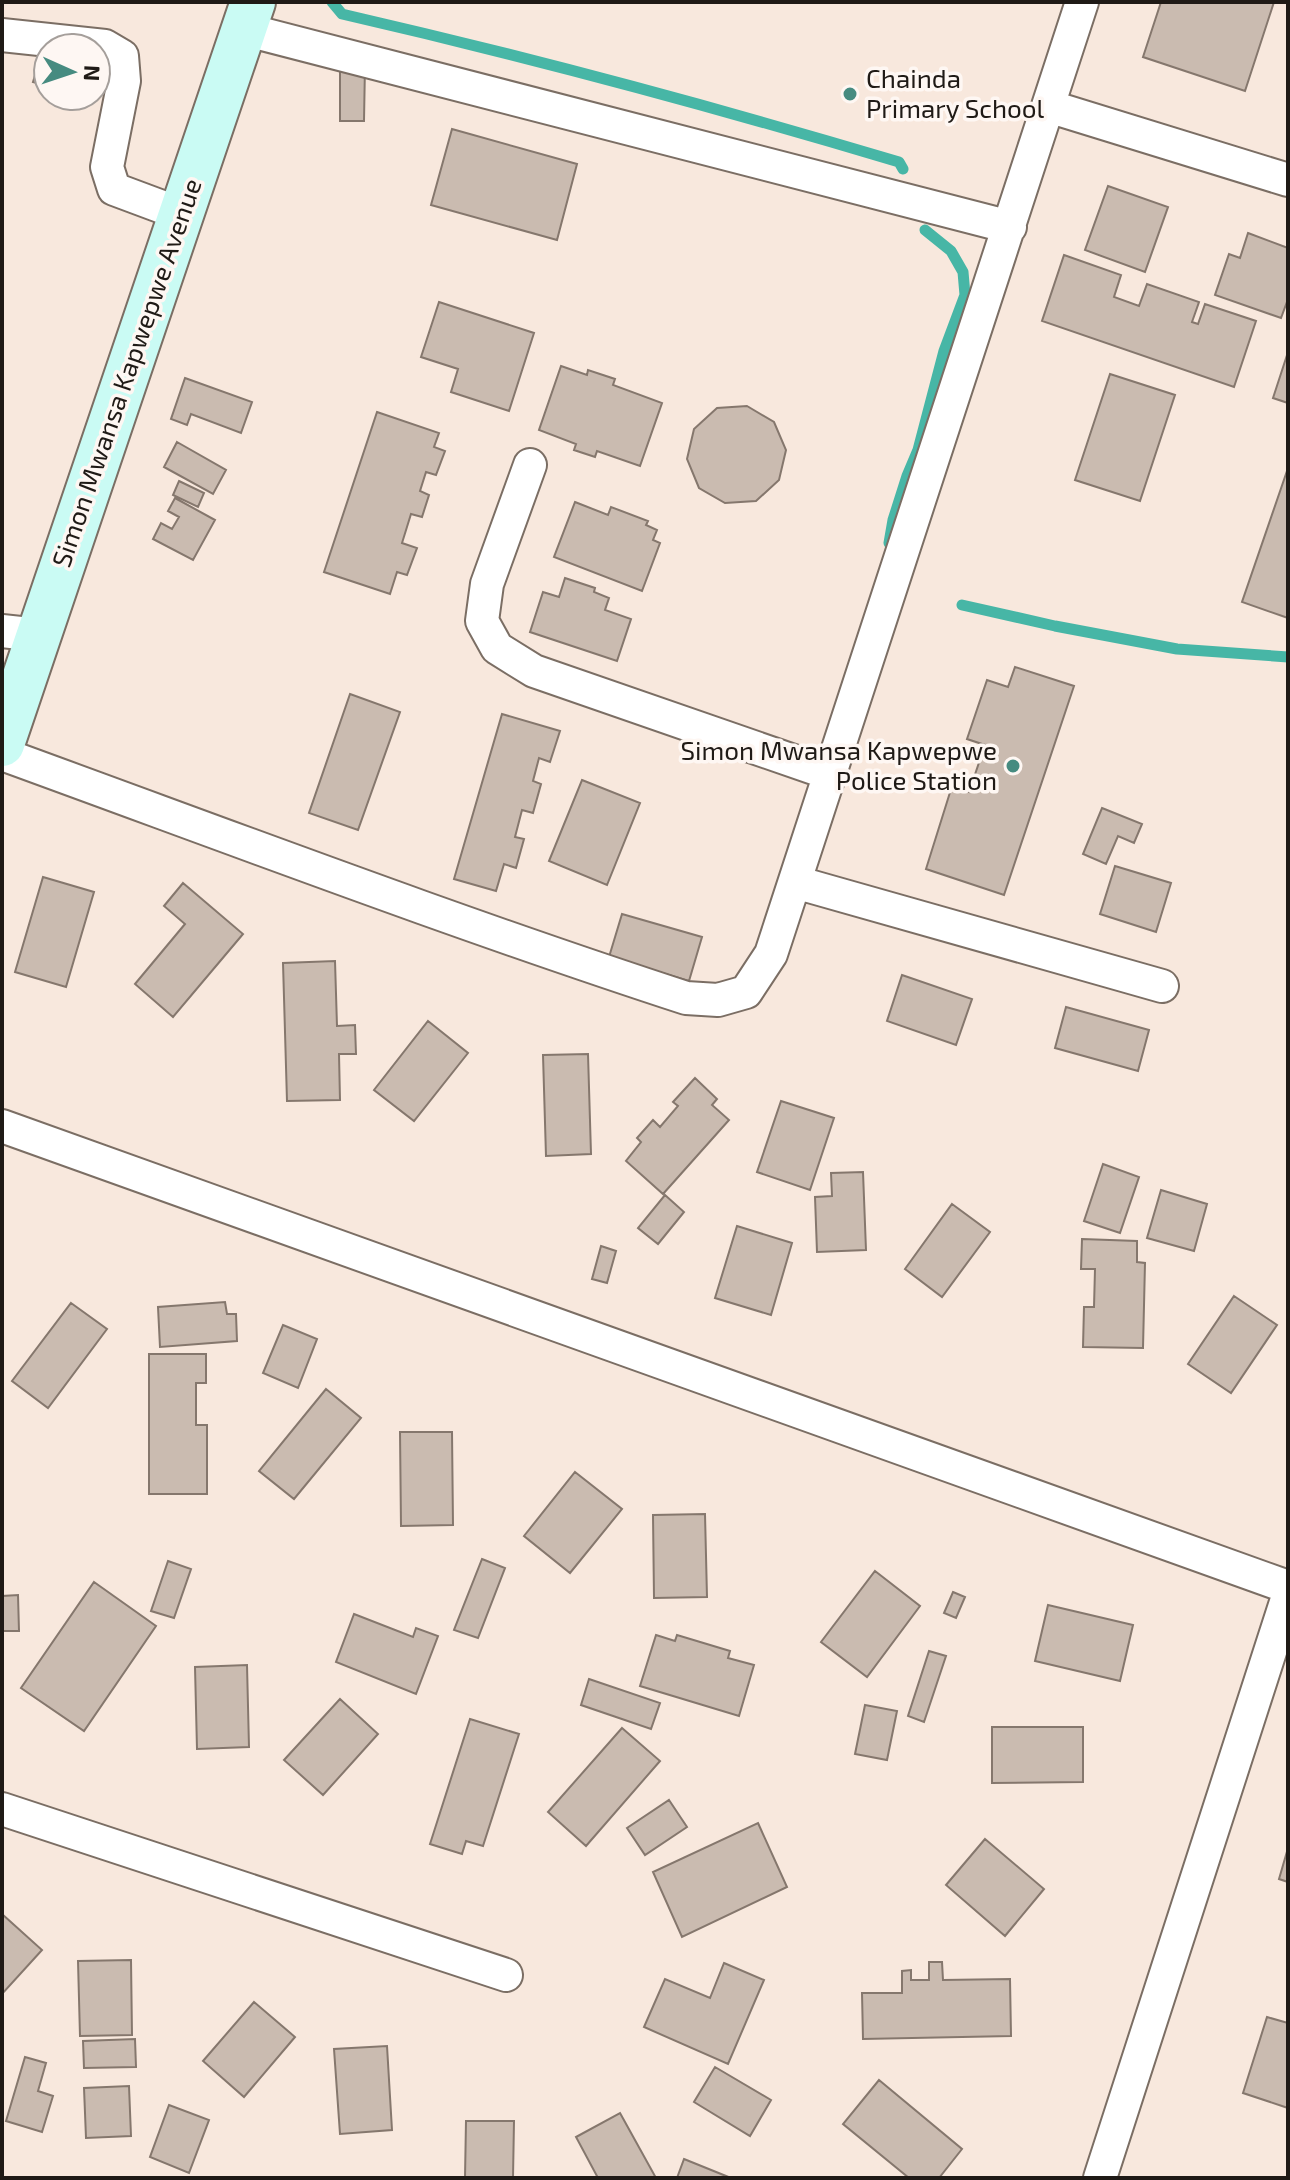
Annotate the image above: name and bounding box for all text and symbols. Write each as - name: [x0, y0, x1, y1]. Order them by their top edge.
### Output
- north arrow: [32, 32, 112, 112]
- place label: Chainda Primary School: [866, 62, 1045, 123]
- text: N: [80, 64, 106, 82]
- marker: Chainda Primary School: [841, 85, 859, 103]
- street label: Simon Mwansa Kapwepwe Avenue: [44, 174, 207, 571]
- place label: Simon Mwansa Kapwepwe Police Station: [680, 734, 997, 795]
- marker: Simon Mwansa Kapwepwe Police Station: [1004, 757, 1022, 775]

